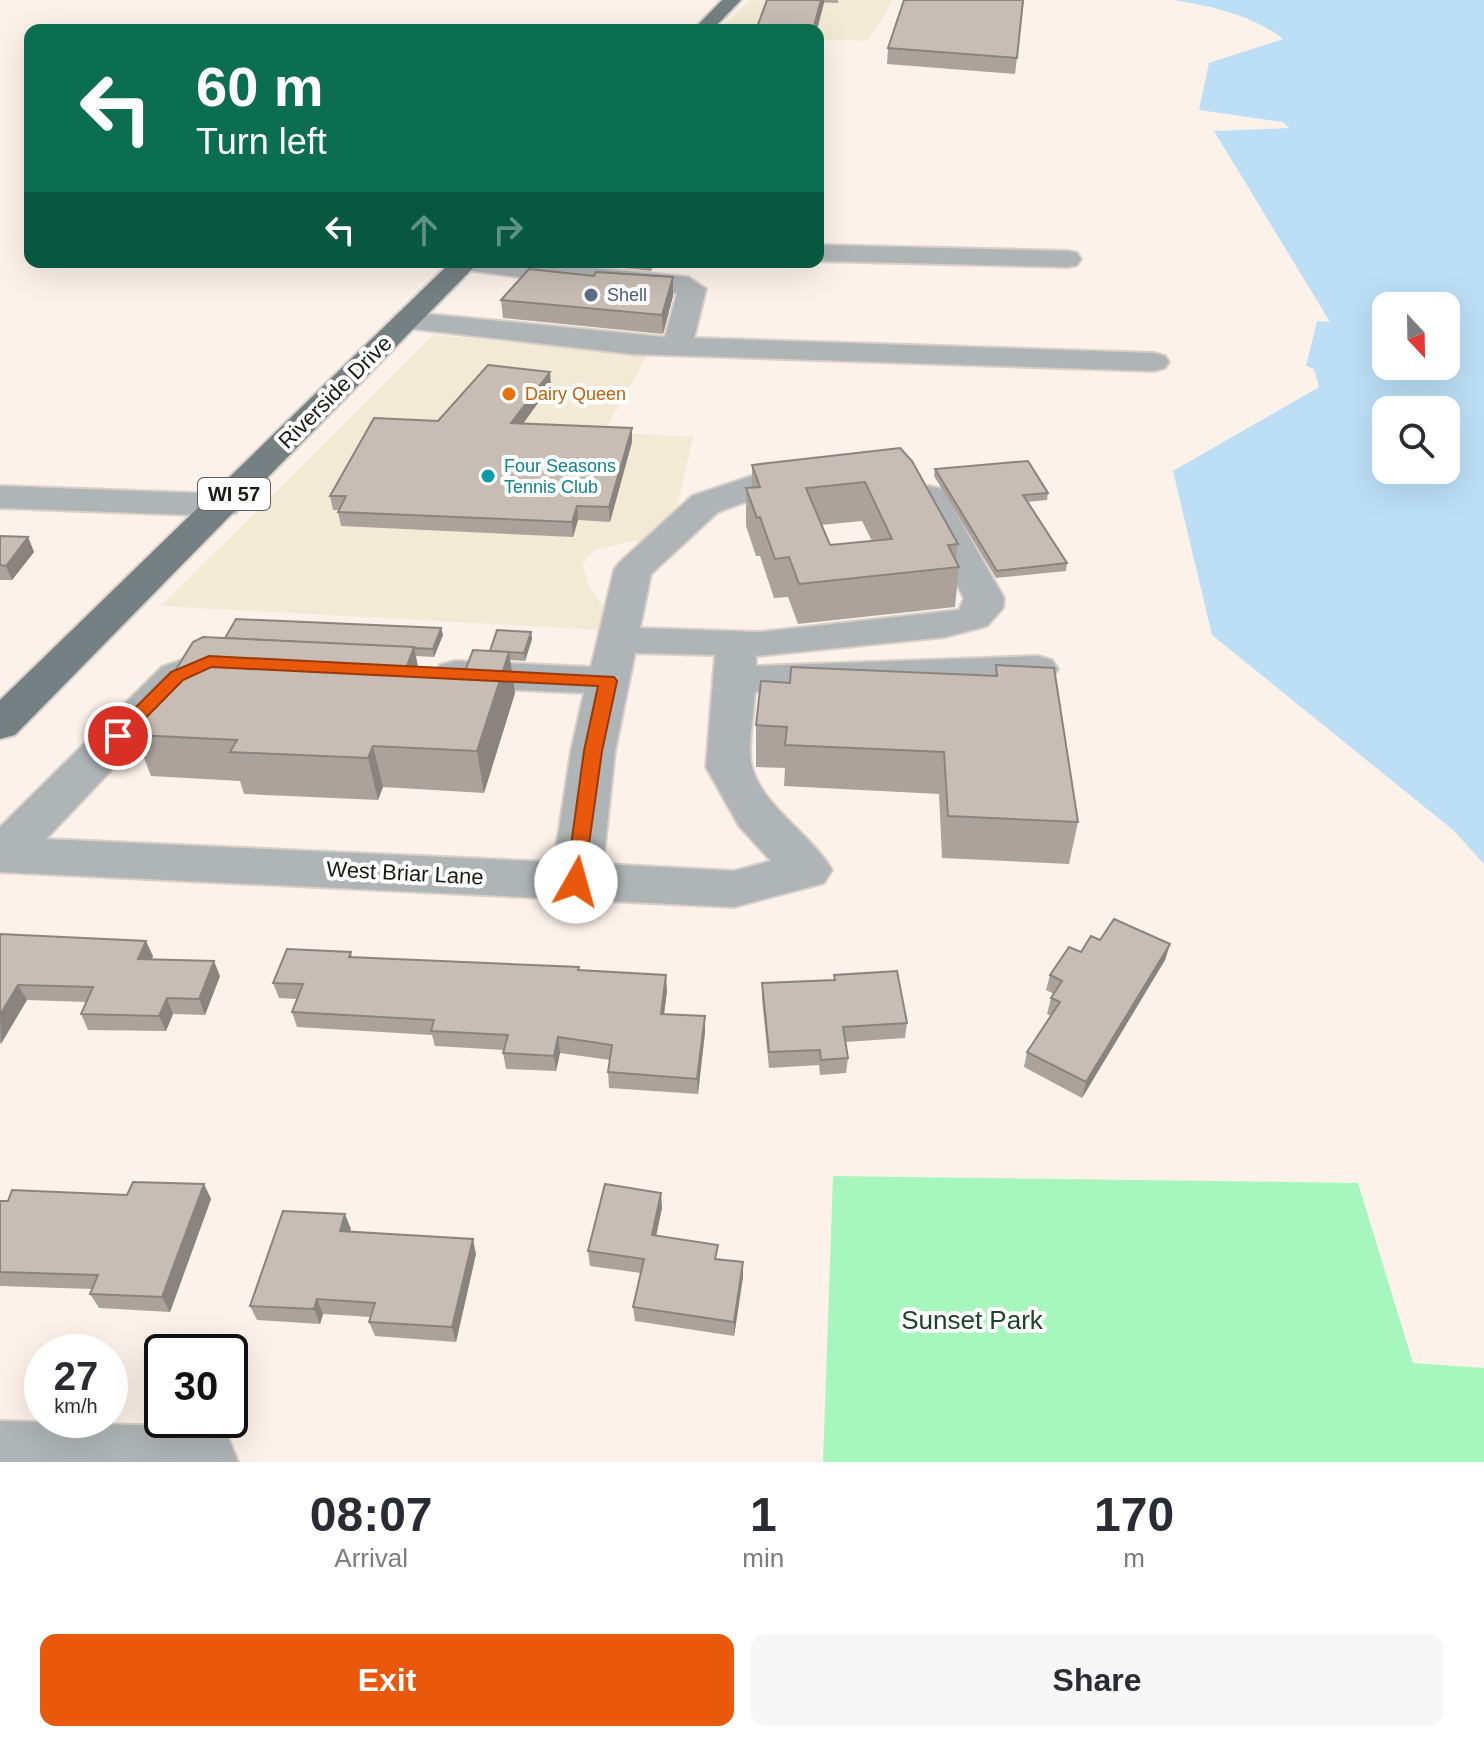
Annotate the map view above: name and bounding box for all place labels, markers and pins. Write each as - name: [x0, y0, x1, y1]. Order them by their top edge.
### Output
- place label: Shell: [607, 285, 647, 305]
- marker: Shell: [582, 286, 600, 304]
- place label: Dairy Queen: [525, 384, 626, 404]
- marker: Dairy Queen: [500, 385, 518, 403]
- place label: Four Seasons Tennis Club: [504, 456, 616, 497]
- marker: Four Seasons Tennis Club: [479, 467, 497, 485]
- pin: [84, 702, 152, 770]

